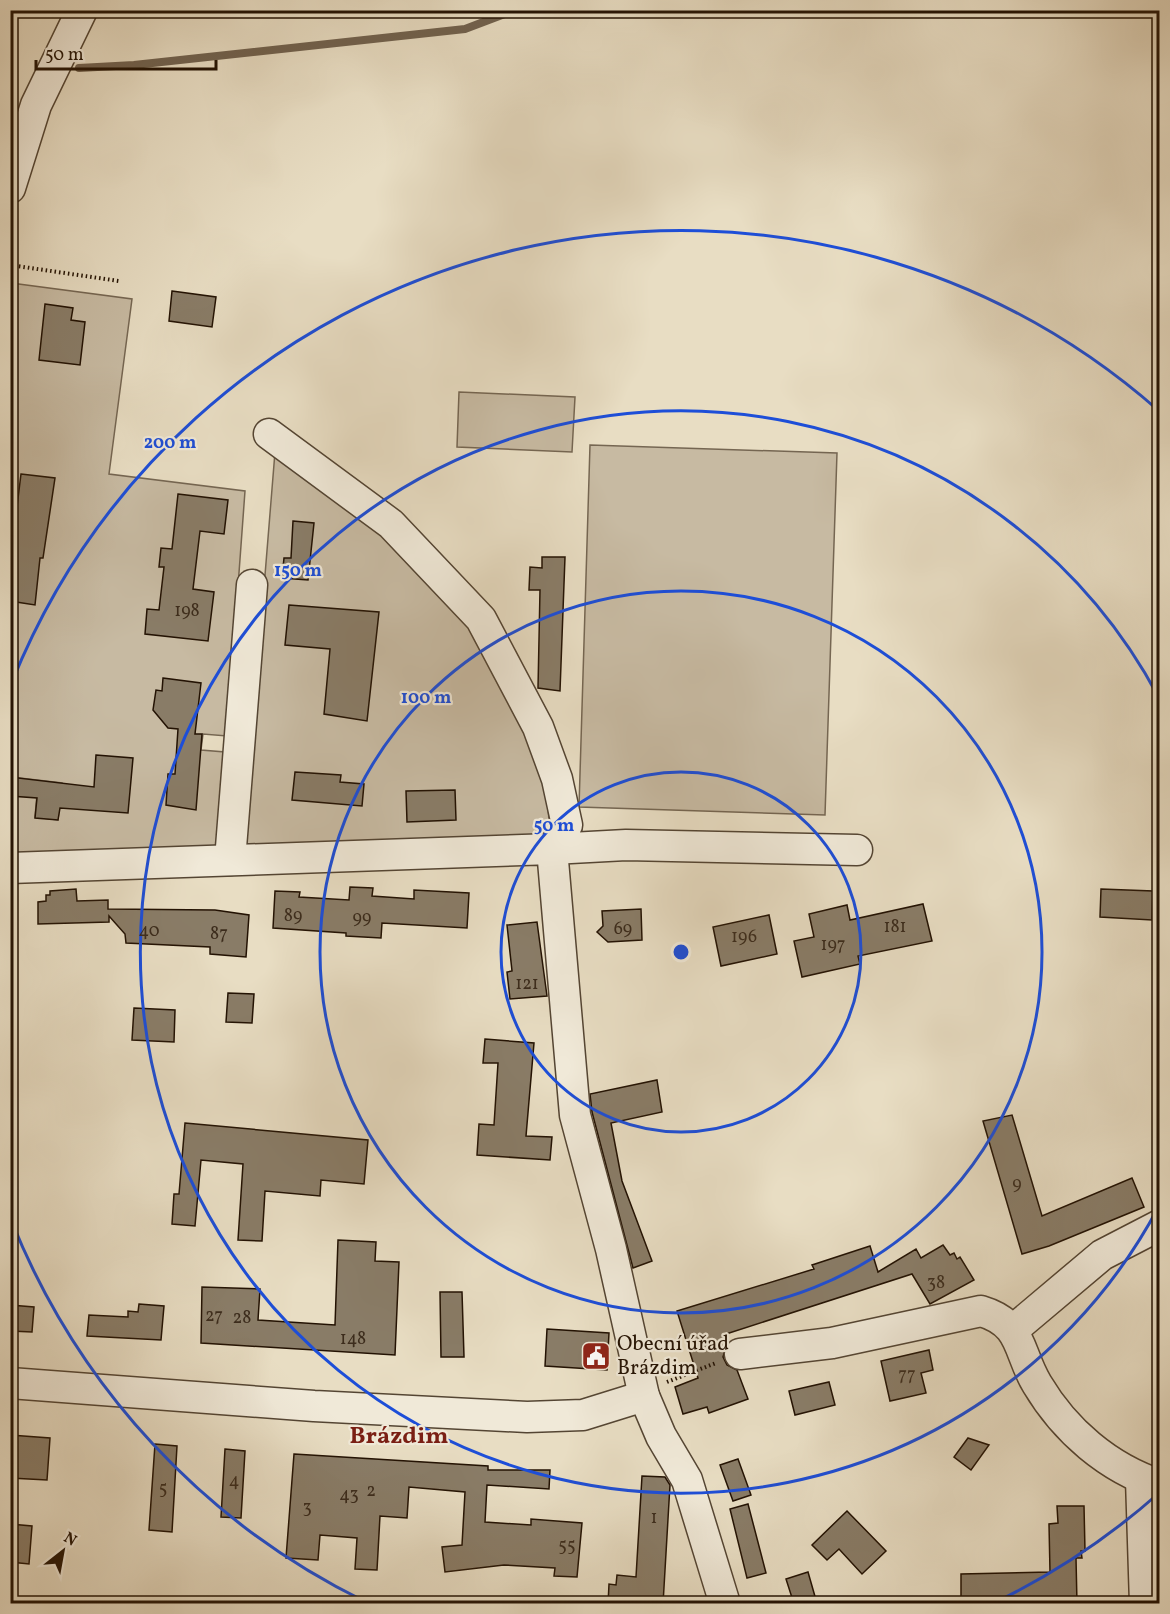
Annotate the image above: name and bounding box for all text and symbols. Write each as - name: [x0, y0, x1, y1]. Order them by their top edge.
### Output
- scale bar: [36, 33, 216, 71]
- text: 50 m: [45, 43, 84, 68]
- text: 200 m: [144, 431, 196, 456]
- text: 150 m: [274, 559, 322, 584]
- house number: 198: [174, 599, 200, 624]
- text: 100 m: [401, 686, 451, 711]
- text: 50 m: [534, 814, 574, 839]
- house number: 89: [284, 904, 302, 929]
- house number: 99: [353, 906, 371, 931]
- house number: 181: [883, 915, 907, 940]
- house number: 69: [614, 917, 632, 942]
- house number: 40: [138, 919, 160, 944]
- house number: 87: [210, 922, 228, 947]
- house number: 196: [731, 925, 757, 950]
- house number: 197: [820, 933, 846, 958]
- centre of rings: [671, 942, 691, 962]
- house number: 121: [515, 972, 539, 997]
- house number: 9: [1012, 1172, 1022, 1197]
- house number: 38: [927, 1271, 945, 1296]
- house number: 27: [205, 1304, 223, 1329]
- house number: 28: [233, 1306, 251, 1331]
- house number: 148: [340, 1327, 366, 1352]
- place label: Obecní úřad Brázdim: [617, 1330, 729, 1383]
- public building icon: Obecní úřad Brázdim: [580, 1340, 612, 1372]
- house number: 77: [898, 1363, 916, 1388]
- district label: Brázdim: [349, 1420, 449, 1454]
- house number: 4: [229, 1469, 239, 1494]
- house number: 5: [159, 1477, 167, 1502]
- house number: 2: [366, 1479, 376, 1504]
- house number: 43: [339, 1483, 359, 1508]
- house number: 3: [302, 1496, 312, 1521]
- house number: 1: [651, 1506, 657, 1531]
- north arrow: [33, 1521, 93, 1581]
- text: N: [59, 1527, 81, 1552]
- house number: 55: [558, 1534, 576, 1559]

